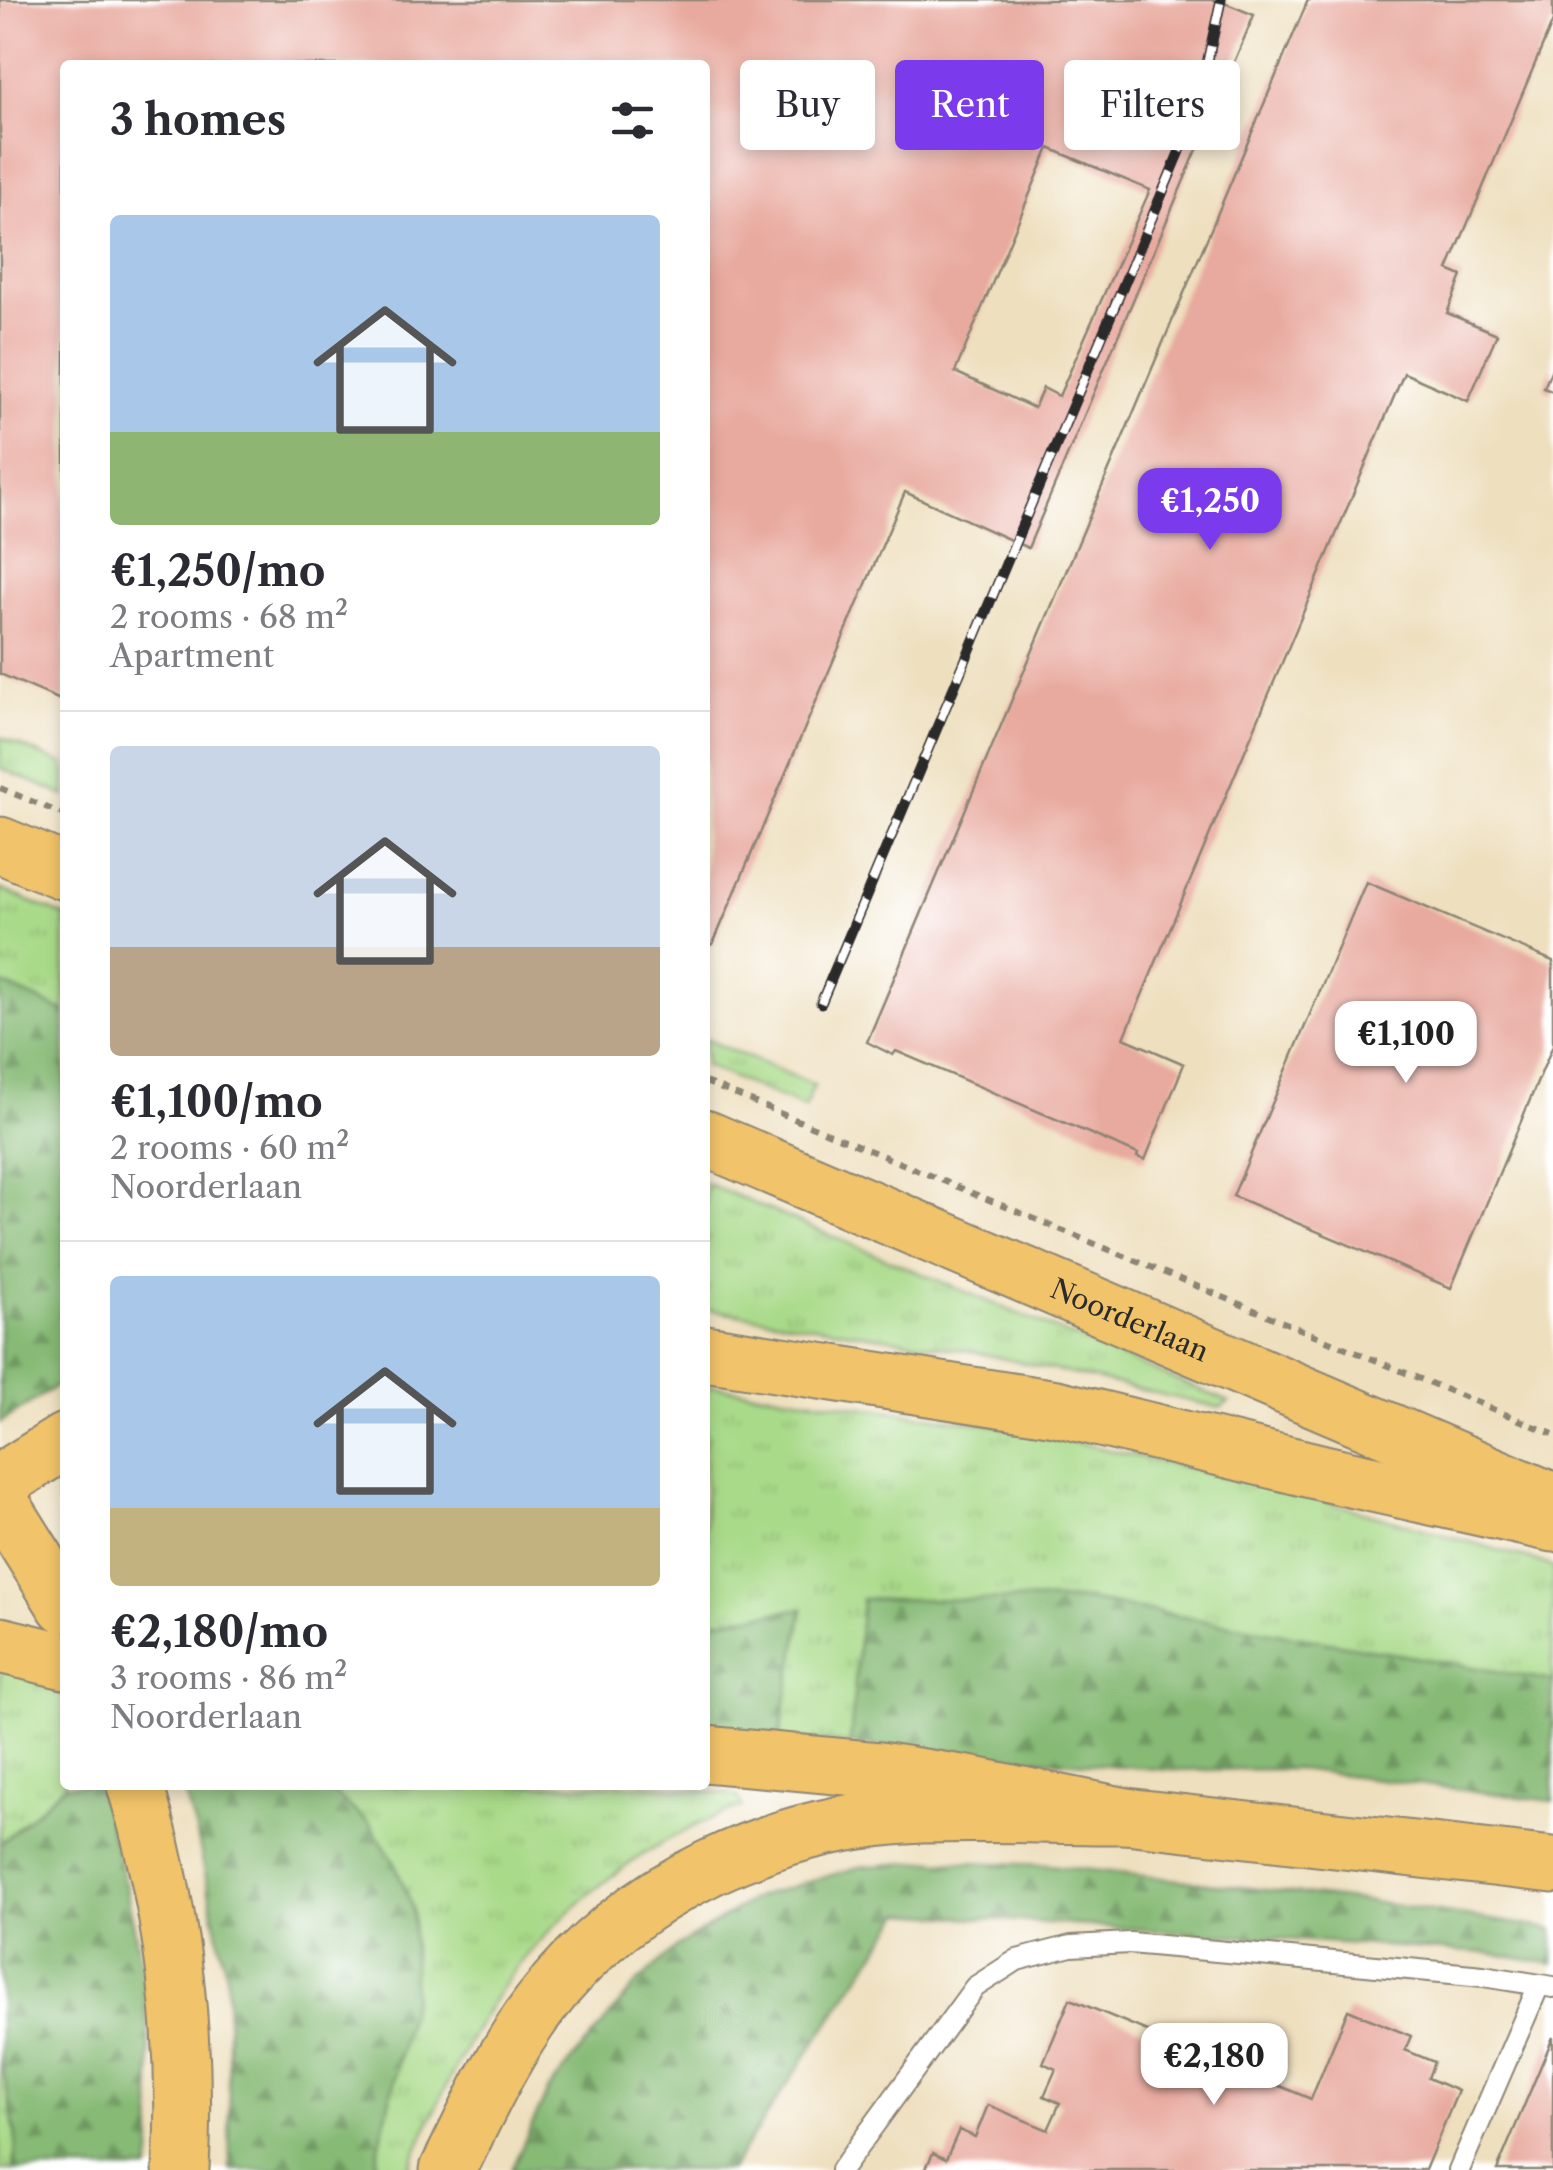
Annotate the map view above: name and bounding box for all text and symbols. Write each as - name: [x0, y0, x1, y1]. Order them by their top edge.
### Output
- chip: Buy: [740, 60, 875, 150]
- chip: Rent: [895, 60, 1044, 150]
- chip: Filters: [1064, 60, 1240, 150]
- icon: filters: [605, 93, 660, 148]
- text: 3 homes: [110, 94, 286, 146]
- icon: home: [295, 280, 475, 460]
- pin: €1,250: [1129, 468, 1291, 553]
- text: €1,250: [1160, 481, 1260, 520]
- text: €1,250/mo: [110, 545, 325, 597]
- text: 2 rooms · 68 m²: [110, 597, 348, 636]
- text: Apartment: [110, 636, 274, 675]
- icon: home: [295, 811, 475, 991]
- pin: €1,100: [1325, 1001, 1487, 1086]
- text: €1,100: [1357, 1014, 1455, 1053]
- text: €1,100/mo: [110, 1076, 323, 1128]
- text: 2 rooms · 60 m²: [110, 1128, 349, 1167]
- text: Noorderlaan: [110, 1167, 302, 1206]
- street label: Noorderlaan: [1046, 1271, 1214, 1369]
- icon: home: [295, 1341, 475, 1521]
- text: €2,180/mo: [110, 1606, 328, 1658]
- text: 3 rooms · 86 m²: [110, 1658, 347, 1697]
- text: Noorderlaan: [110, 1697, 302, 1736]
- pin: €2,180: [1133, 2023, 1295, 2108]
- text: €2,180: [1163, 2036, 1265, 2075]

